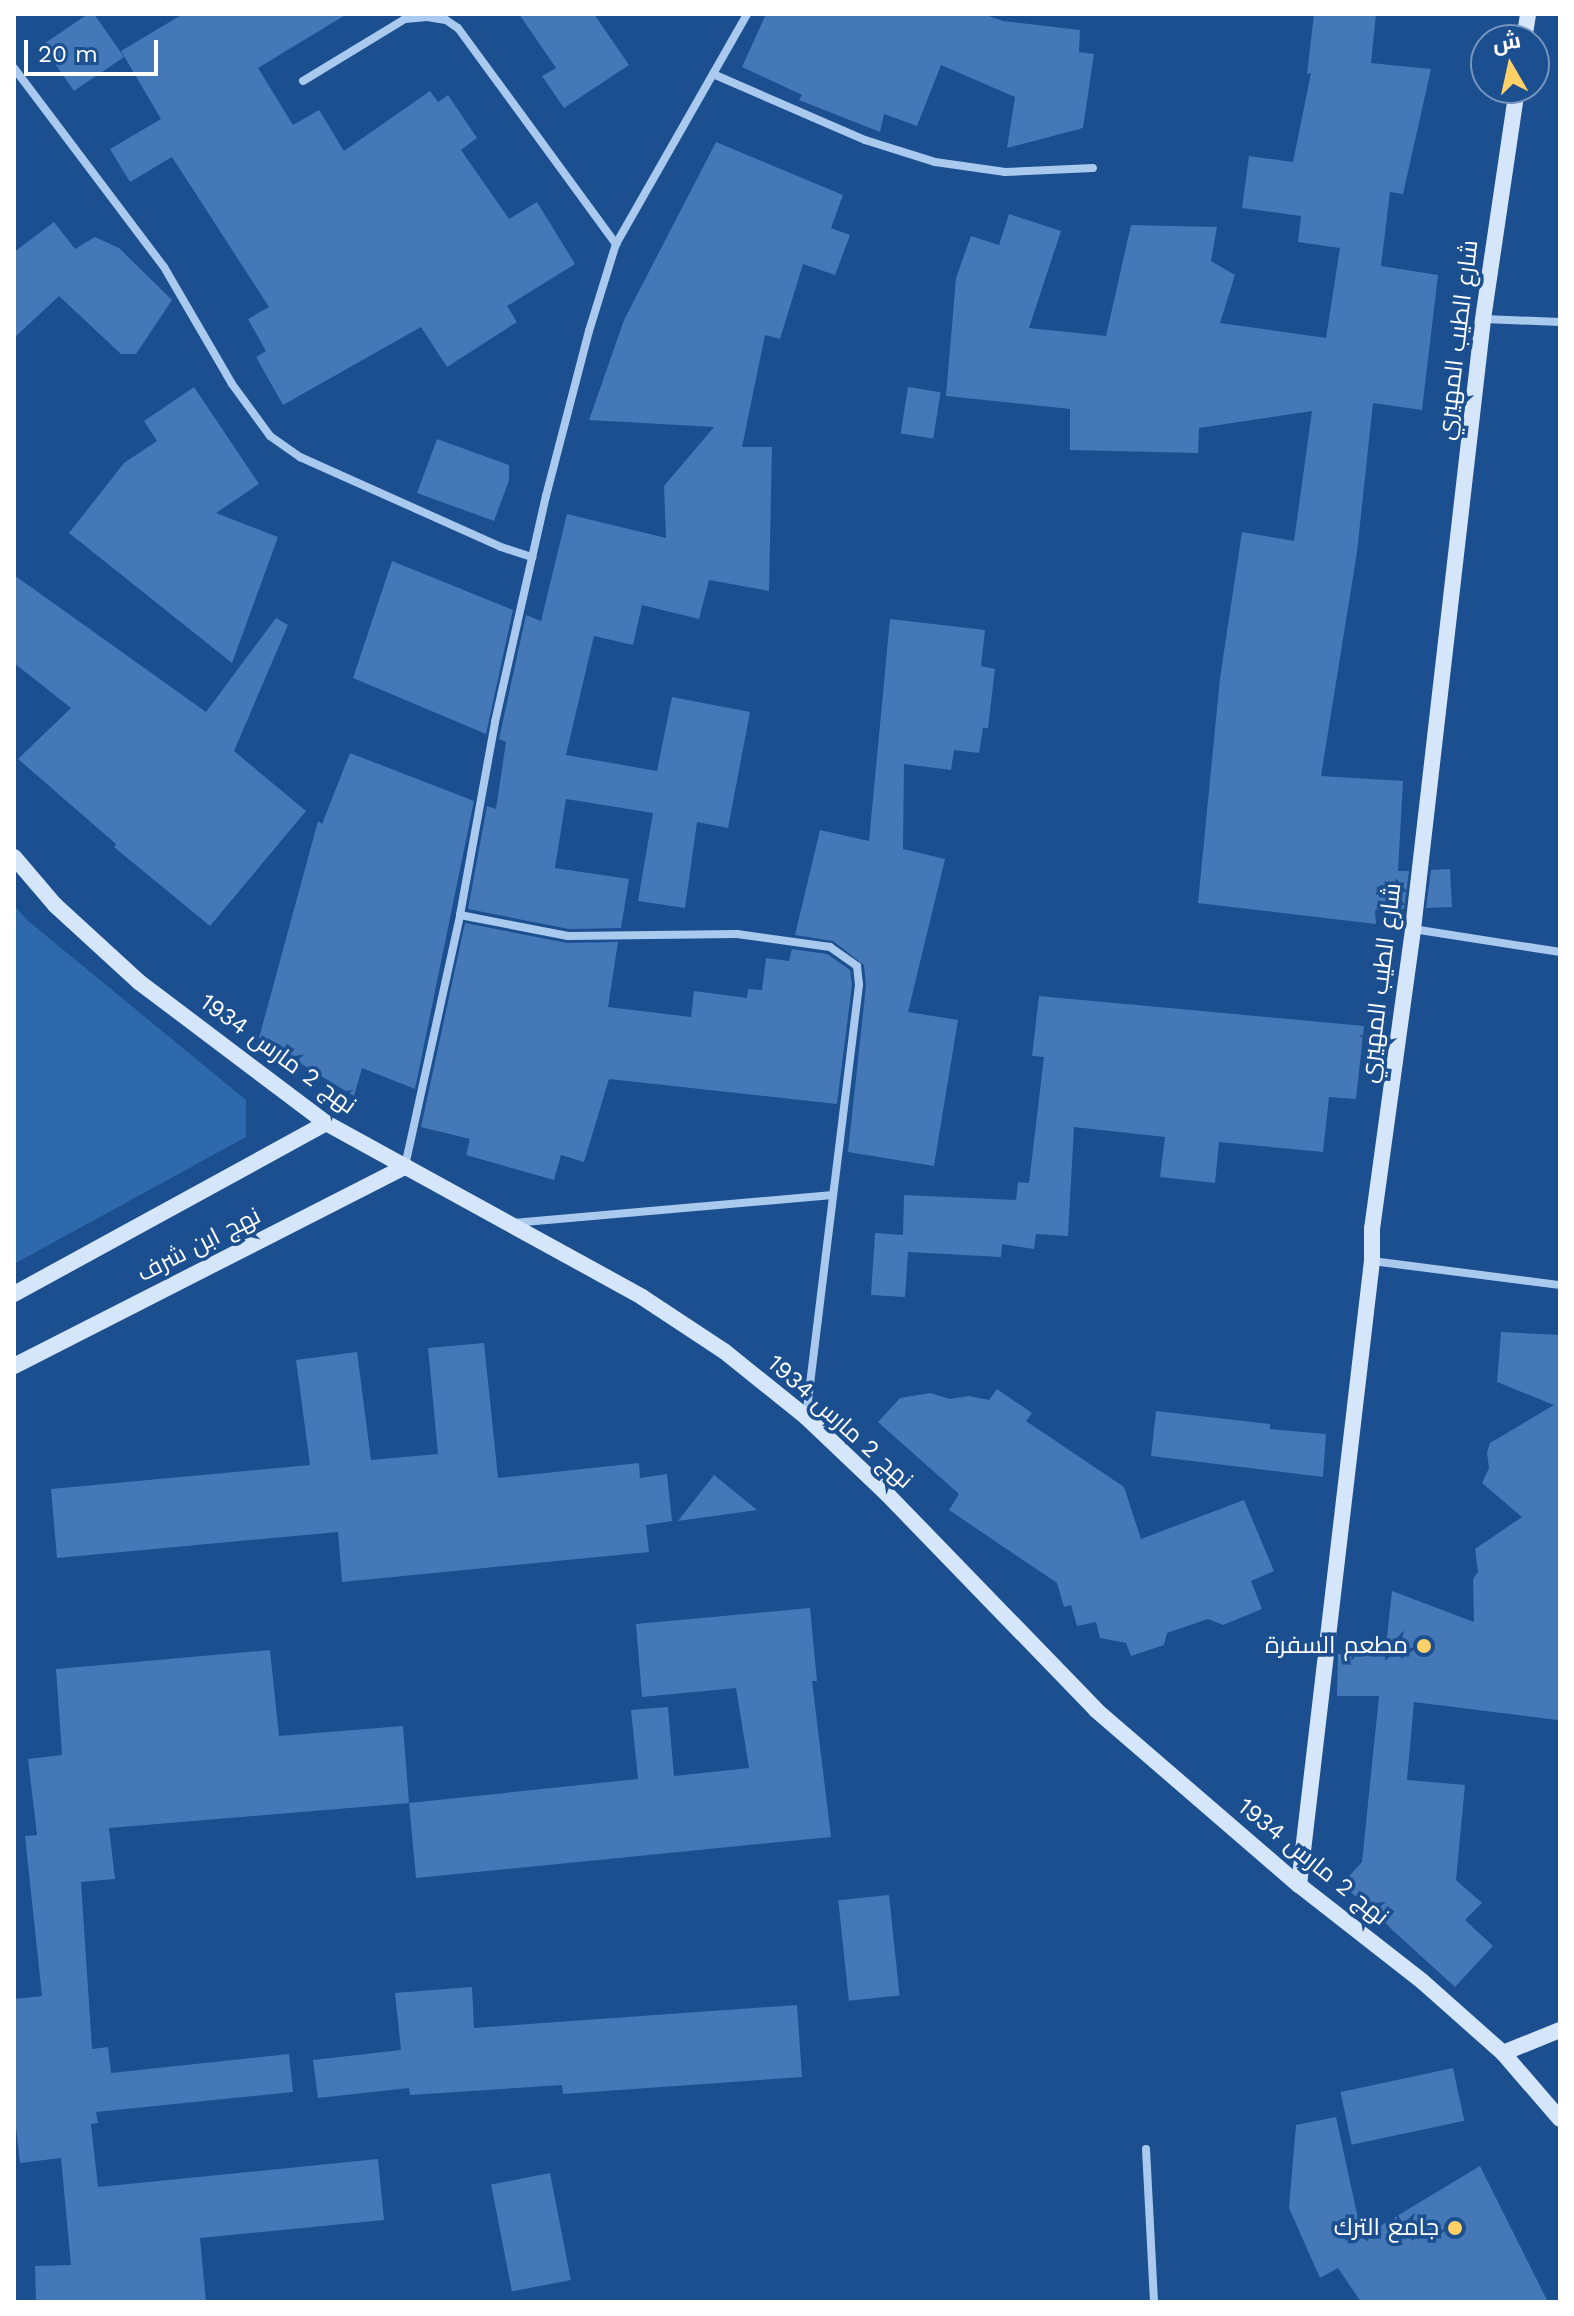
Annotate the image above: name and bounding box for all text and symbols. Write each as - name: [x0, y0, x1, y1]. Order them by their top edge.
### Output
- scale bar: [28, 24, 162, 74]
- north arrow: [1470, 24, 1550, 104]
- text: ش: [1491, 27, 1522, 56]
- text: 20 m: [38, 40, 98, 68]
- street label: شارع الطيب المهيري: [1431, 238, 1485, 442]
- street label: شارع الطيب المهيري: [1354, 881, 1408, 1085]
- street label: نهج 2 مارس 1934: [194, 988, 362, 1120]
- street label: نهج ابن شرف: [132, 1202, 266, 1288]
- street label: نهج 2 مارس 1934: [761, 1349, 919, 1495]
- place label: مطعم السفرة: [1265, 1632, 1408, 1660]
- marker: مطعم السفرة: [1415, 1637, 1433, 1655]
- street label: نهج 2 مارس 1934: [1232, 1792, 1394, 1932]
- place label: جامع الترك: [1334, 2214, 1439, 2242]
- marker: جامع الترك: [1446, 2219, 1464, 2237]

